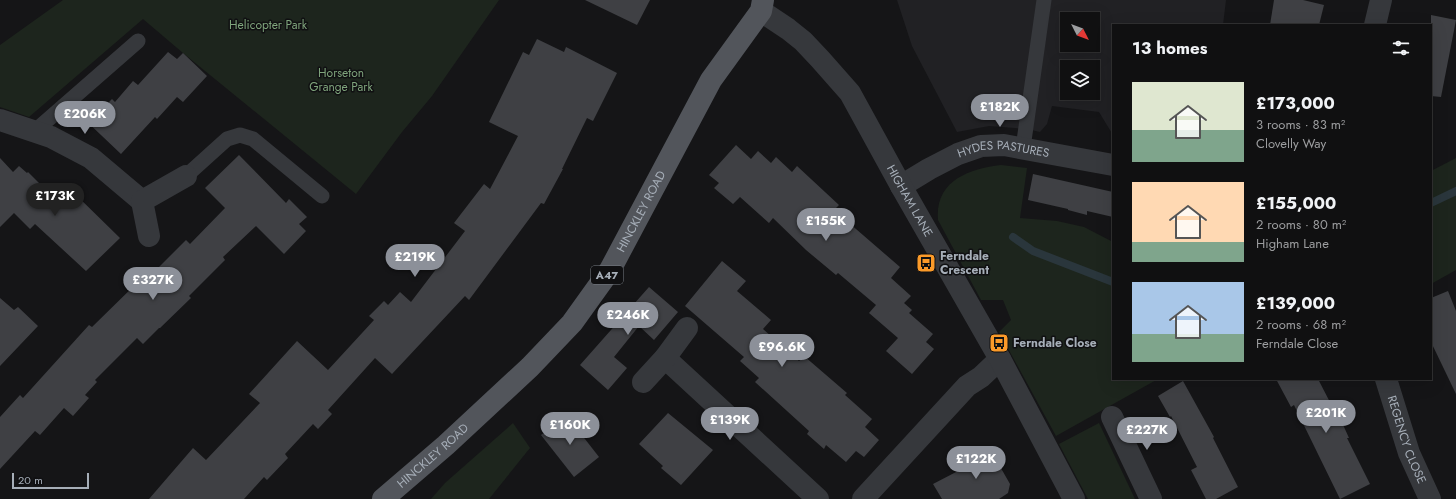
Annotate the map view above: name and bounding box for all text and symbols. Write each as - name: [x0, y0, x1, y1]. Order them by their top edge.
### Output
- north arrow: [1060, 12, 1100, 52]
- map controls: [1060, 12, 1100, 100]
- park label: Helicopter Park: [229, 16, 308, 34]
- text: 13 homes: [1132, 36, 1207, 60]
- icon: filters: [1390, 37, 1412, 59]
- button: layers: [1060, 60, 1100, 100]
- park label: Horseton Grange Park: [309, 64, 373, 96]
- text: £173,000: [1256, 91, 1335, 115]
- pin: £182K: [972, 94, 1028, 128]
- text: £182K: [980, 97, 1020, 116]
- icon: home: [1164, 98, 1212, 146]
- pin: £206K: [57, 101, 113, 135]
- text: £206K: [64, 104, 106, 123]
- text: 3 rooms · 83 m²: [1256, 115, 1345, 134]
- text: Clovelly Way: [1256, 134, 1326, 153]
- street label: HYDES PASTURES: [955, 136, 1051, 163]
- street label: HIGHAM LANE: [882, 162, 937, 240]
- street label: HINCKLEY ROAD: [612, 167, 670, 255]
- pin: £173K: [27, 183, 83, 217]
- text: £173K: [35, 186, 75, 205]
- text: £155,000: [1256, 191, 1336, 215]
- icon: home: [1164, 198, 1212, 246]
- pin: £155K: [798, 208, 854, 242]
- text: £155K: [806, 211, 846, 230]
- text: 2 rooms · 80 m²: [1256, 215, 1346, 234]
- text: Higham Lane: [1256, 234, 1329, 253]
- pin: £219K: [387, 244, 443, 278]
- text: £219K: [395, 247, 435, 266]
- place label: Ferndale Crescent: [940, 247, 989, 279]
- bus stop icon: Ferndale Crescent: [915, 252, 937, 274]
- road number: A47: [591, 266, 623, 284]
- pin: £327K: [125, 267, 181, 301]
- text: £327K: [132, 270, 174, 289]
- text: £139,000: [1256, 291, 1335, 315]
- icon: home: [1164, 298, 1212, 346]
- pin: £246K: [600, 302, 656, 336]
- text: £246K: [606, 305, 650, 324]
- text: 2 rooms · 68 m²: [1256, 315, 1346, 334]
- bus stop icon: Ferndale Close: [988, 332, 1010, 354]
- pin: £96.6K: [749, 334, 815, 368]
- place label: Ferndale Close: [1013, 334, 1097, 352]
- text: Ferndale Close: [1256, 334, 1338, 353]
- text: £96.6K: [758, 337, 806, 356]
- street label: REGENCY CLOSE: [1383, 393, 1431, 487]
- pin: £201K: [1298, 400, 1354, 434]
- text: £201K: [1306, 403, 1346, 422]
- pin: £139K: [702, 407, 758, 441]
- text: £139K: [710, 410, 750, 429]
- pin: £160K: [542, 412, 598, 446]
- text: £160K: [550, 415, 590, 434]
- pin: £227K: [1119, 417, 1175, 451]
- street label: HINCKLEY ROAD: [393, 419, 473, 492]
- text: £227K: [1126, 420, 1168, 439]
- pin: £122K: [948, 446, 1004, 480]
- text: £122K: [956, 449, 996, 468]
- scale bar: [12, 471, 89, 490]
- text: 20 m: [18, 472, 43, 488]

